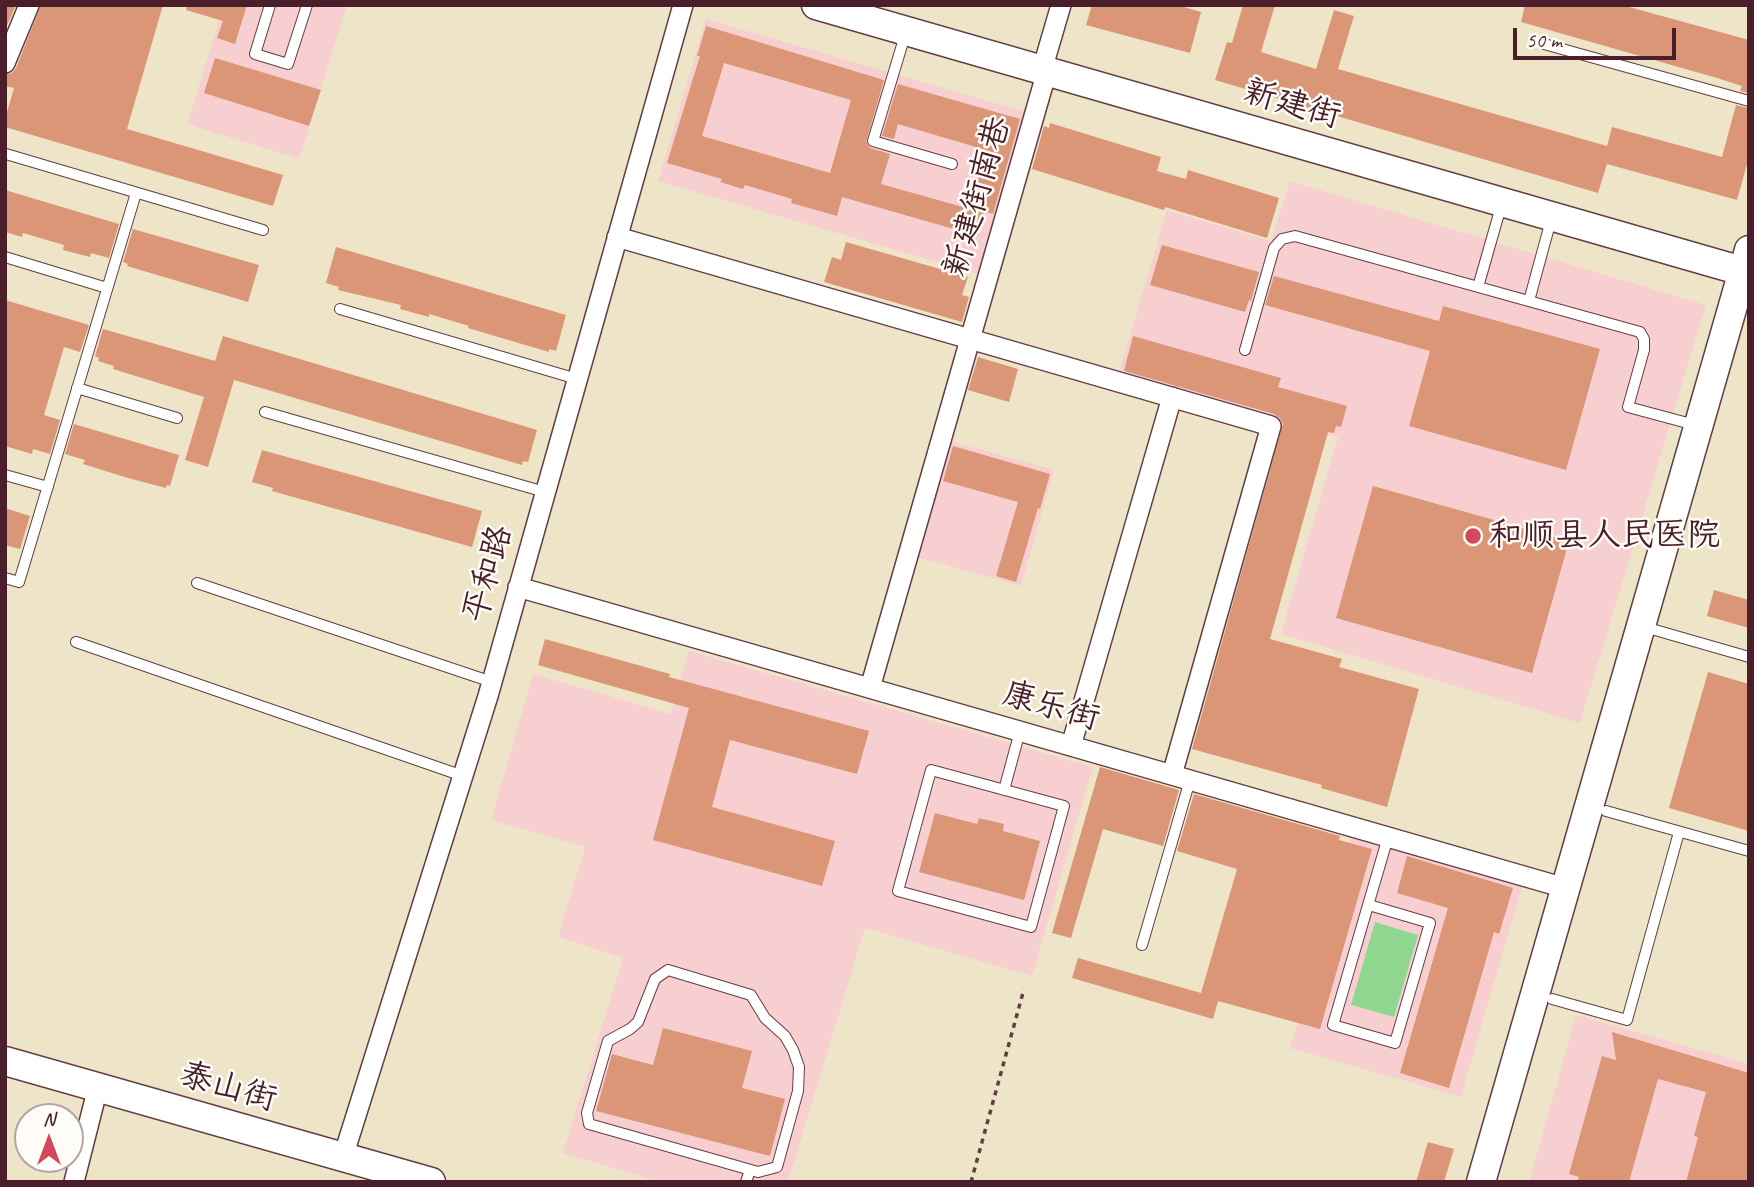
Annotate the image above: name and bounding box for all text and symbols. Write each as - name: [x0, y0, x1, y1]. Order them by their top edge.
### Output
- scale bar: [1516, 14, 1679, 58]
- text: 50 m: [1526, 27, 1562, 53]
- street label: 新建街: [1239, 72, 1345, 138]
- street label: 新建街南巷: [936, 112, 1020, 282]
- place label: 和顺县人民医院: [1489, 516, 1720, 556]
- street label: 平和路: [456, 521, 522, 627]
- marker: 和顺县人民医院: [1463, 526, 1483, 546]
- street label: 康乐街: [998, 674, 1104, 740]
- street label: 泰山街: [175, 1055, 281, 1121]
- north arrow: [14, 1103, 84, 1173]
- text: N: [43, 1107, 55, 1131]

